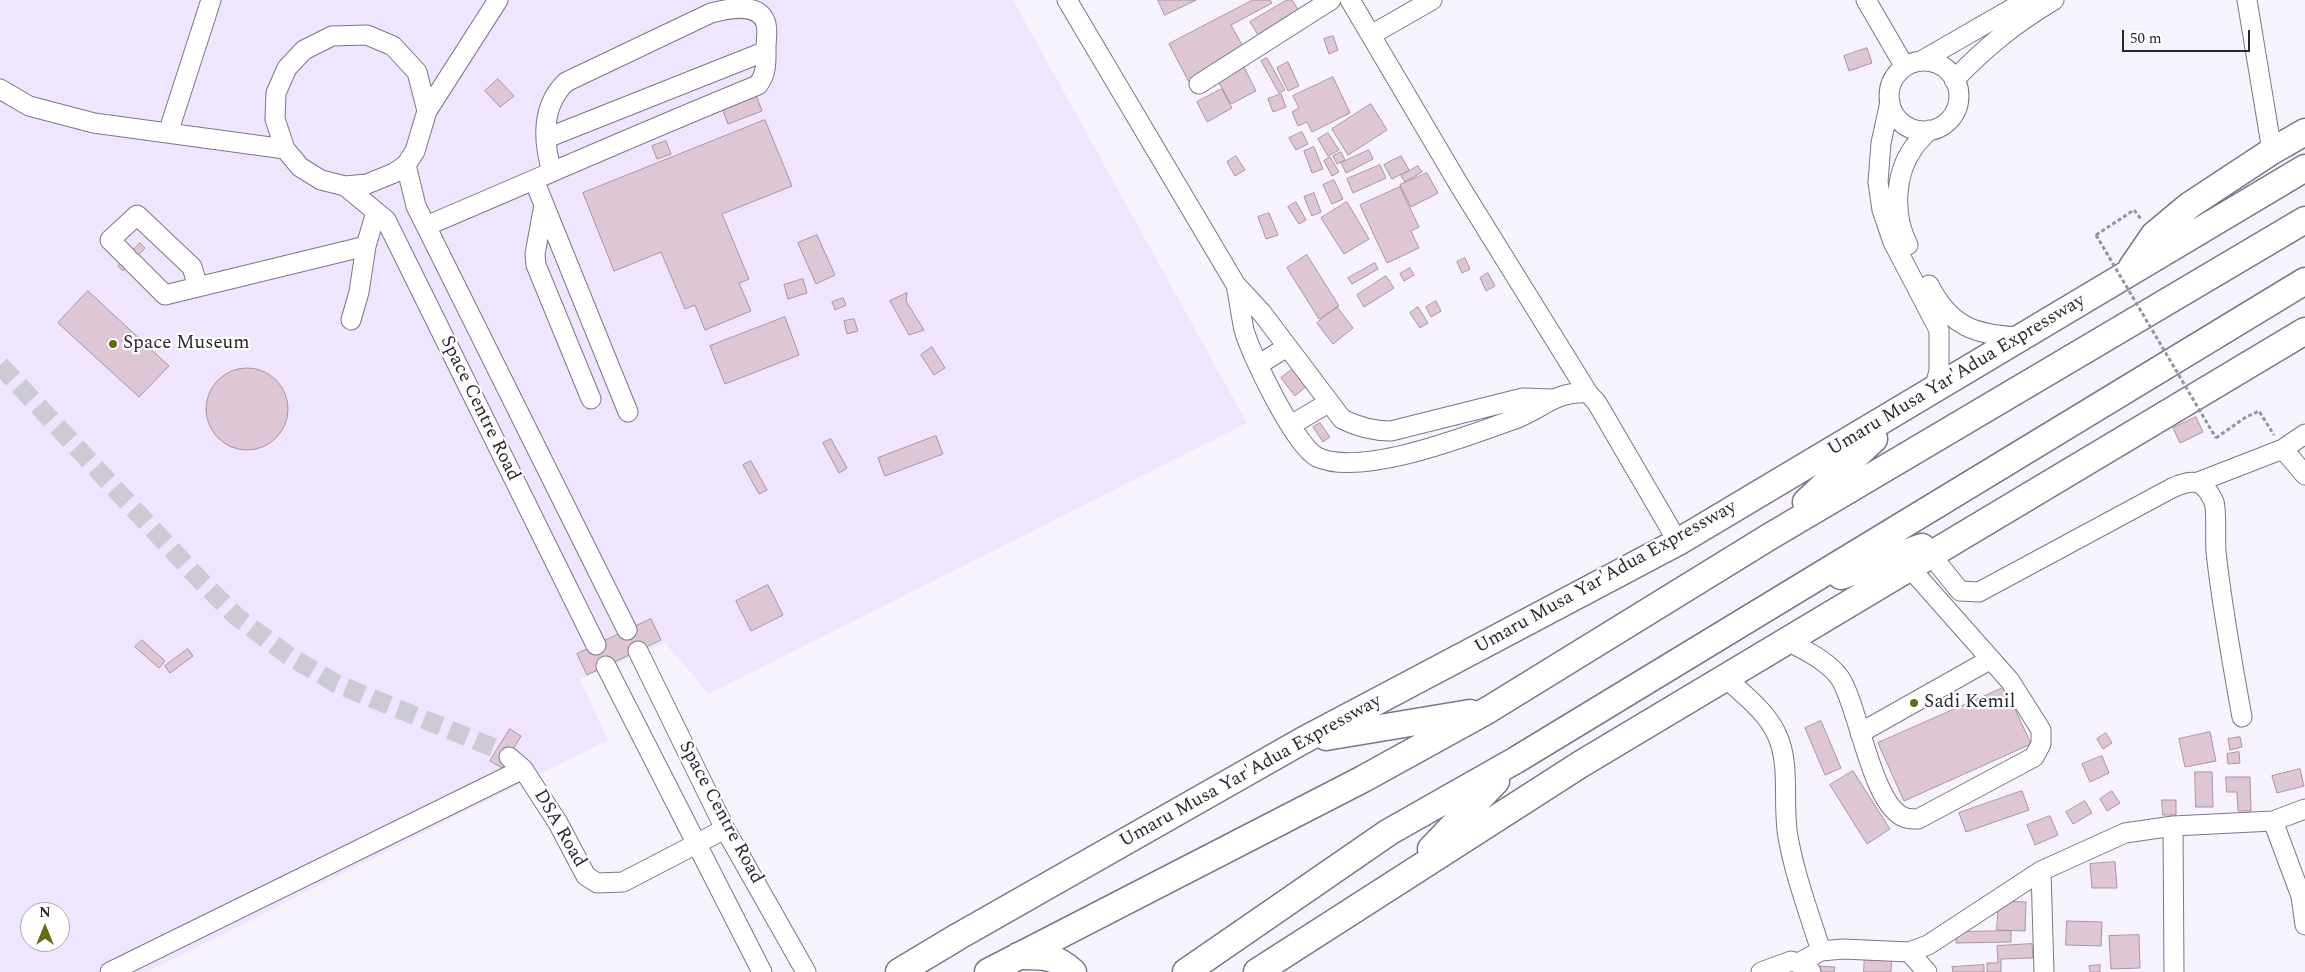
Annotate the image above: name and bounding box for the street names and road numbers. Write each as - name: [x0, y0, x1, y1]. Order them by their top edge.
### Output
- street label: Umaru Musa Yar'Adua Expressway: [1824, 290, 2090, 462]
- street label: Space Centre Road: [434, 333, 524, 485]
- street label: Umaru Musa Yar'Adua Expressway: [1471, 496, 1741, 660]
- street label: Umaru Musa Yar'Adua Expressway: [1116, 690, 1386, 854]
- street label: Space Centre Road: [673, 738, 767, 888]
- street label: DSA Road: [528, 786, 590, 872]

